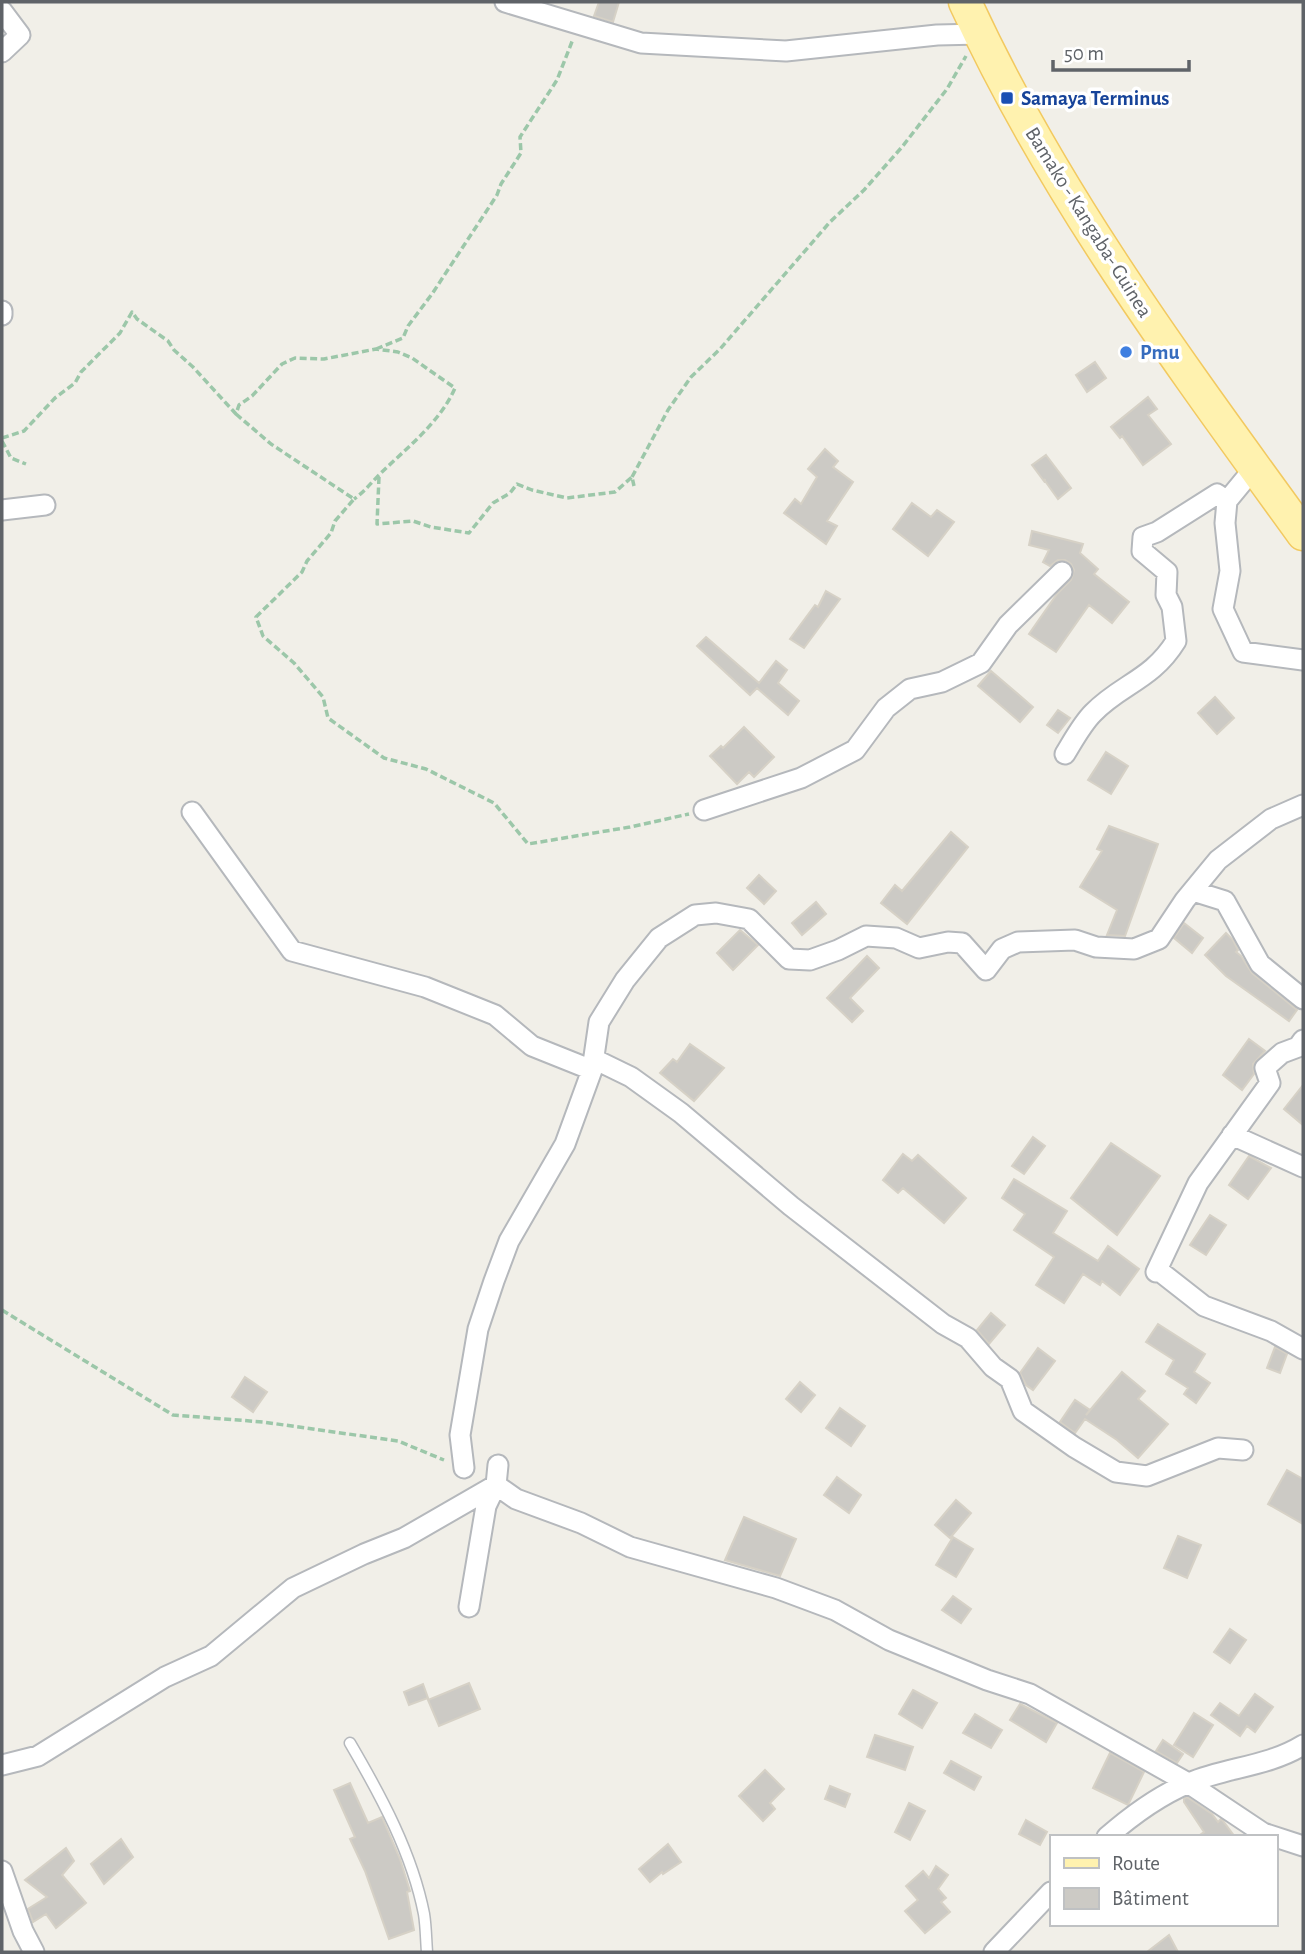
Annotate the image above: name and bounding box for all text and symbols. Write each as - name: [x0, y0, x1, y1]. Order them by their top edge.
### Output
- scale bar: [1053, 28, 1190, 72]
- text: 50 m: [1064, 43, 1104, 64]
- place label: Samaya Terminus: [1021, 88, 1169, 109]
- marker: Samaya Terminus: [999, 90, 1015, 106]
- street label: Bamako - Kangaba- Guinea: [1021, 123, 1156, 321]
- place label: Pmu: [1140, 342, 1179, 363]
- marker: Pmu: [1118, 344, 1134, 360]
- legend: [1050, 1835, 1277, 1926]
- text: Route: [1112, 1853, 1160, 1874]
- text: Bâtiment: [1112, 1888, 1189, 1909]

